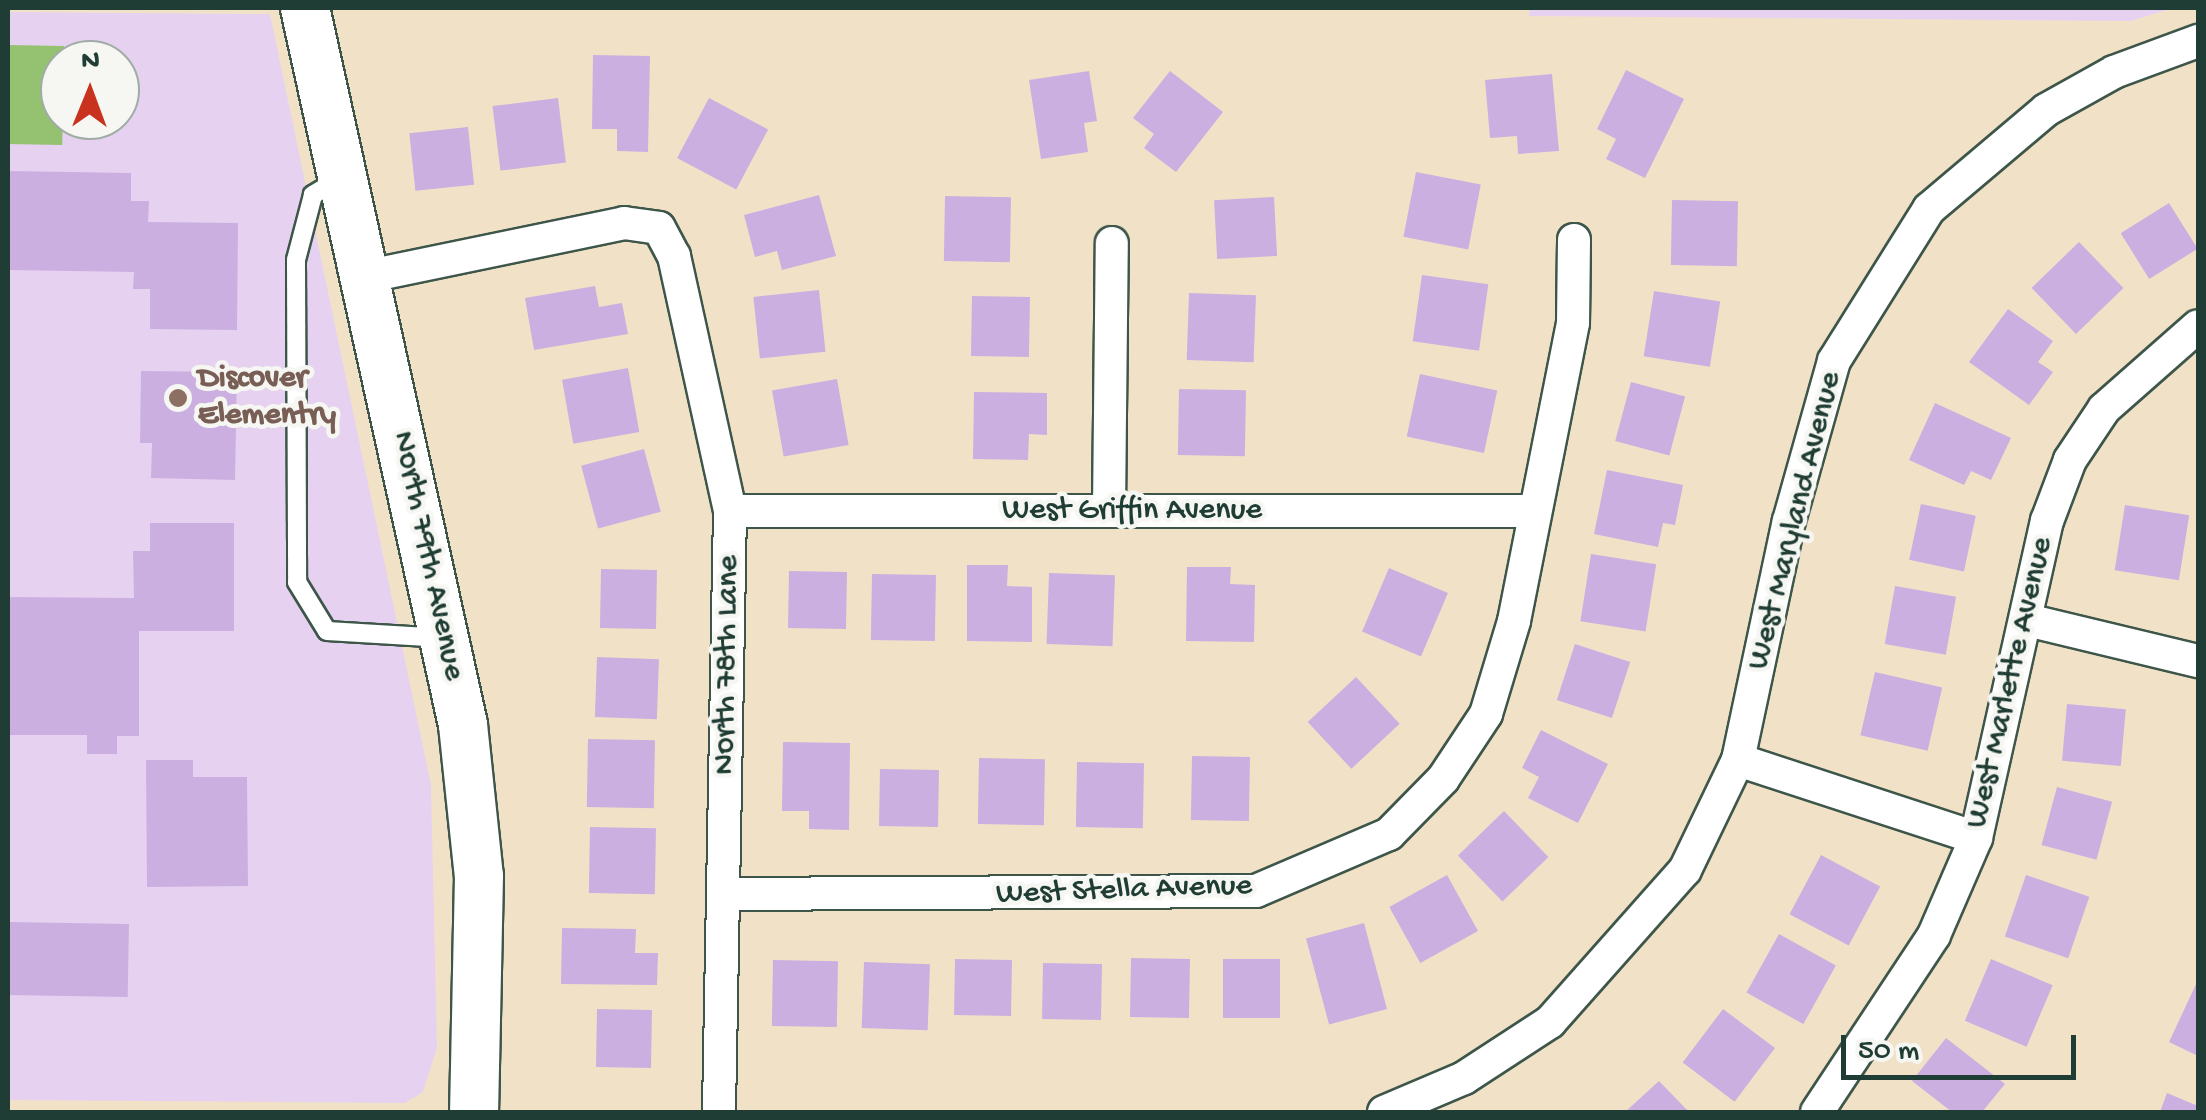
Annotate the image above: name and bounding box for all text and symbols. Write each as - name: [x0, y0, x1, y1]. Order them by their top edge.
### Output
- north arrow: [40, 40, 140, 140]
- text: N: [81, 45, 100, 78]
- place label: Discover Elementry: [198, 361, 336, 436]
- street label: West Maryland Avenue: [1740, 368, 1852, 674]
- marker: Discover Elementry: [167, 387, 189, 409]
- street label: North 79th Avenue: [382, 428, 472, 684]
- street label: West Griffin Avenue: [1002, 492, 1262, 530]
- street label: West Marlette Avenue: [1959, 534, 2063, 832]
- street label: North 78th Lane: [707, 555, 749, 775]
- street label: West Stella Avenue: [995, 867, 1253, 915]
- scale bar: [1846, 1015, 2081, 1077]
- text: 50 m: [1858, 1035, 1919, 1070]

